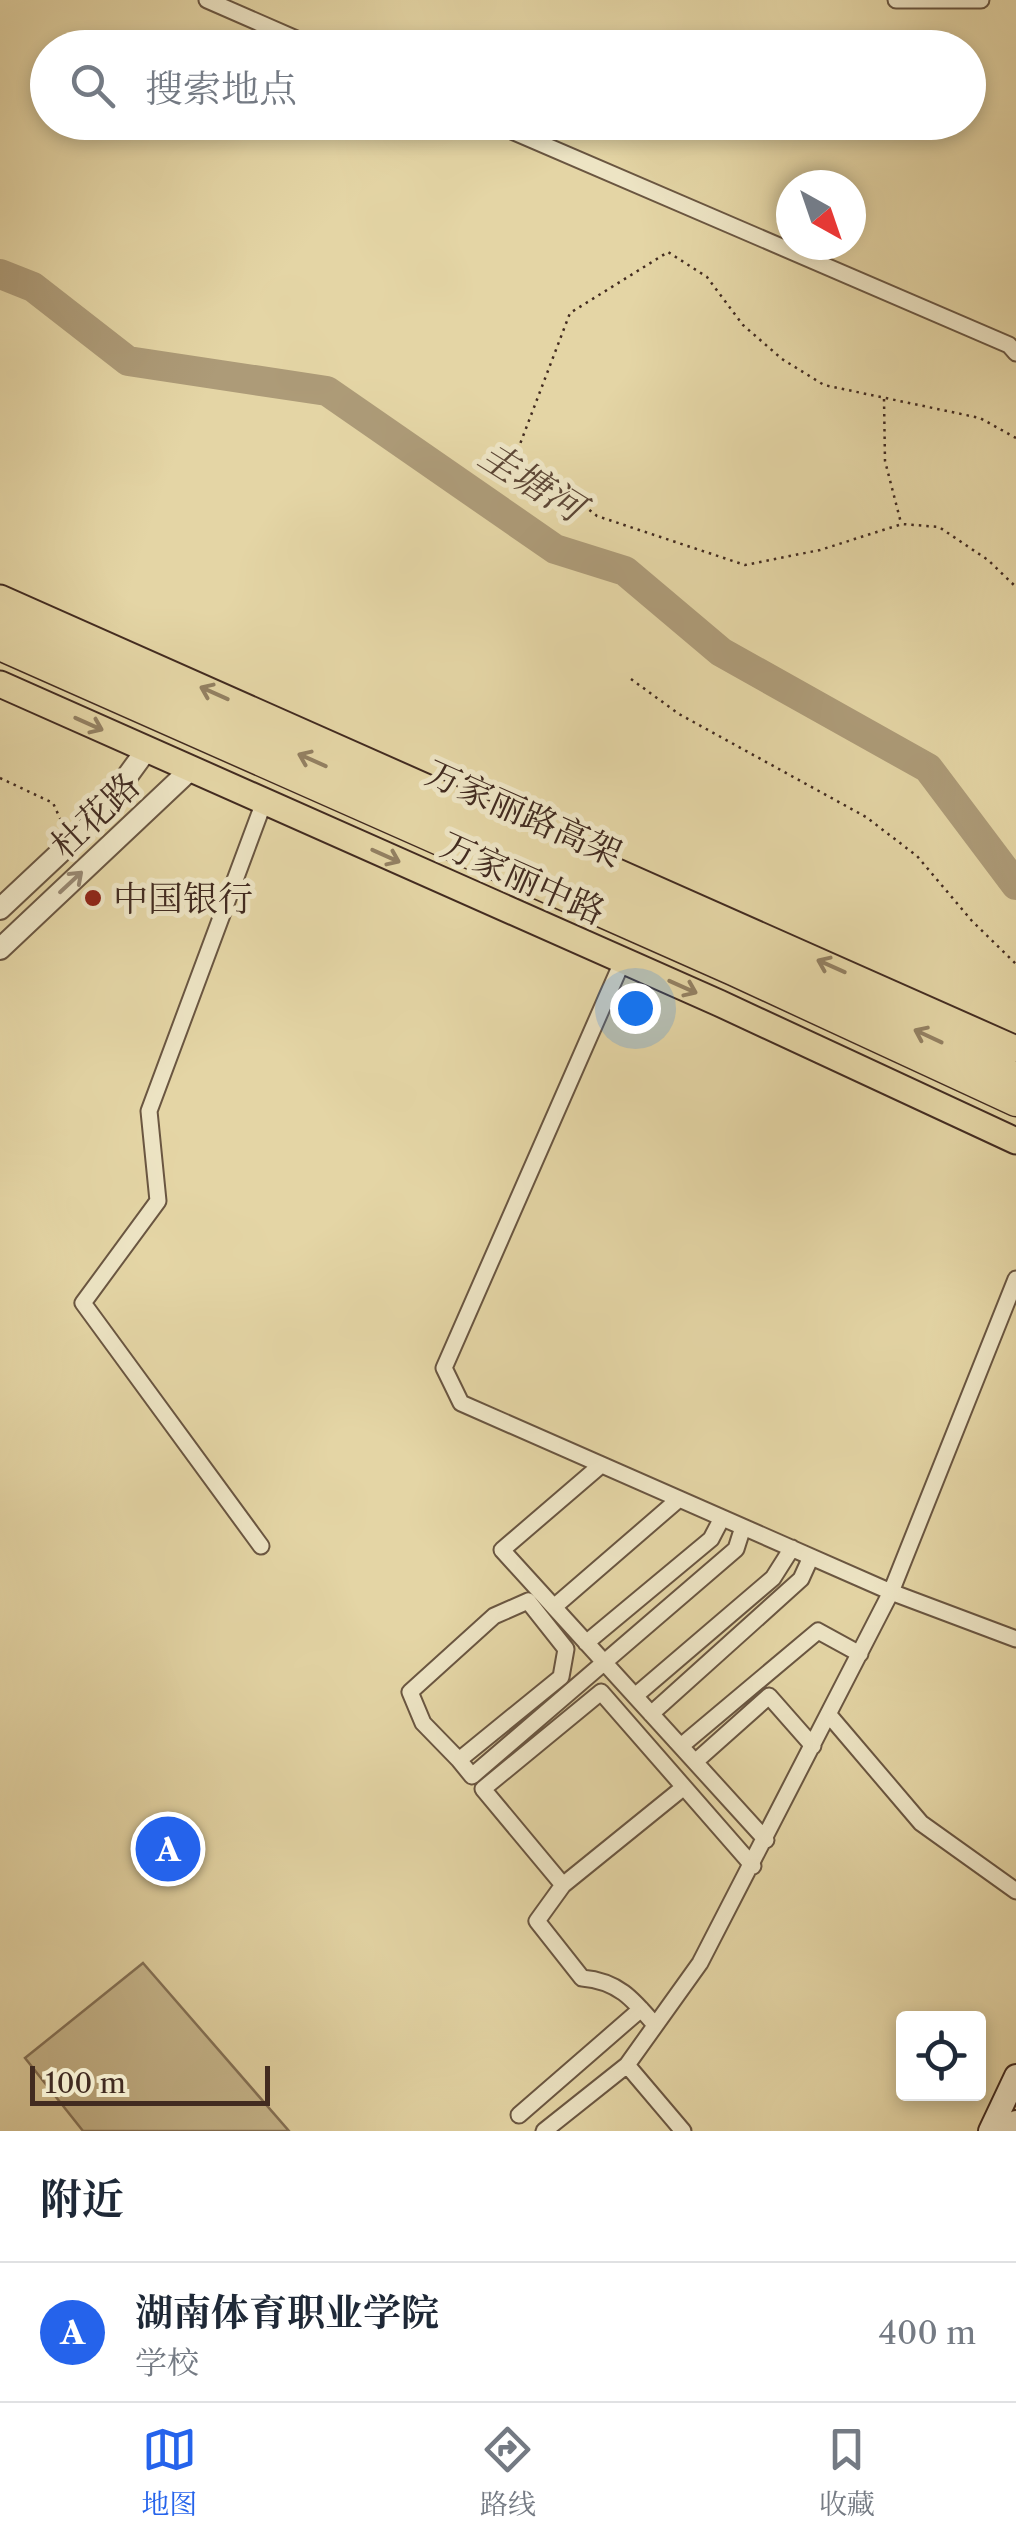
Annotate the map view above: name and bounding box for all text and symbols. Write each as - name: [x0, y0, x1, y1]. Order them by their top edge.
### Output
- search box: [30, 30, 986, 140]
- icon: search: [65, 58, 120, 113]
- text: 搜索地点: [145, 65, 297, 112]
- north arrow: [776, 170, 866, 260]
- water label: 圭塘河: [471, 431, 598, 534]
- one-way arrow: [199, 683, 230, 701]
- one-way arrow: [73, 716, 104, 734]
- one-way arrow: [298, 749, 328, 768]
- street label: 万家丽路高架: [419, 751, 629, 875]
- street label: 杜花路: [42, 763, 148, 867]
- street label: 万家丽中路: [434, 823, 612, 933]
- one-way arrow: [370, 848, 401, 866]
- one-way arrow: [58, 871, 83, 894]
- place label: 中国银行: [113, 877, 253, 920]
- marker: 中国银行: [82, 887, 104, 909]
- one-way arrow: [816, 956, 847, 974]
- one-way arrow: [667, 979, 698, 997]
- your location: [610, 983, 661, 1034]
- one-way arrow: [913, 1026, 943, 1045]
- pin: A: [136, 1812, 200, 1886]
- map controls: [896, 2011, 986, 2101]
- button: locate: [896, 2011, 986, 2101]
- scale bar: [30, 2061, 270, 2106]
- text: 100 m: [45, 2066, 126, 2100]
- text: 附近: [40, 2173, 124, 2225]
- text: 湖南体育职业学院: [135, 2289, 439, 2336]
- text: A: [60, 2313, 85, 2352]
- text: 400 m: [879, 2313, 976, 2352]
- text: 学校: [135, 2343, 199, 2382]
- tab: 地图: [141, 2422, 197, 2522]
- tab: 路线: [480, 2422, 536, 2522]
- tab: 收藏: [819, 2422, 875, 2522]

